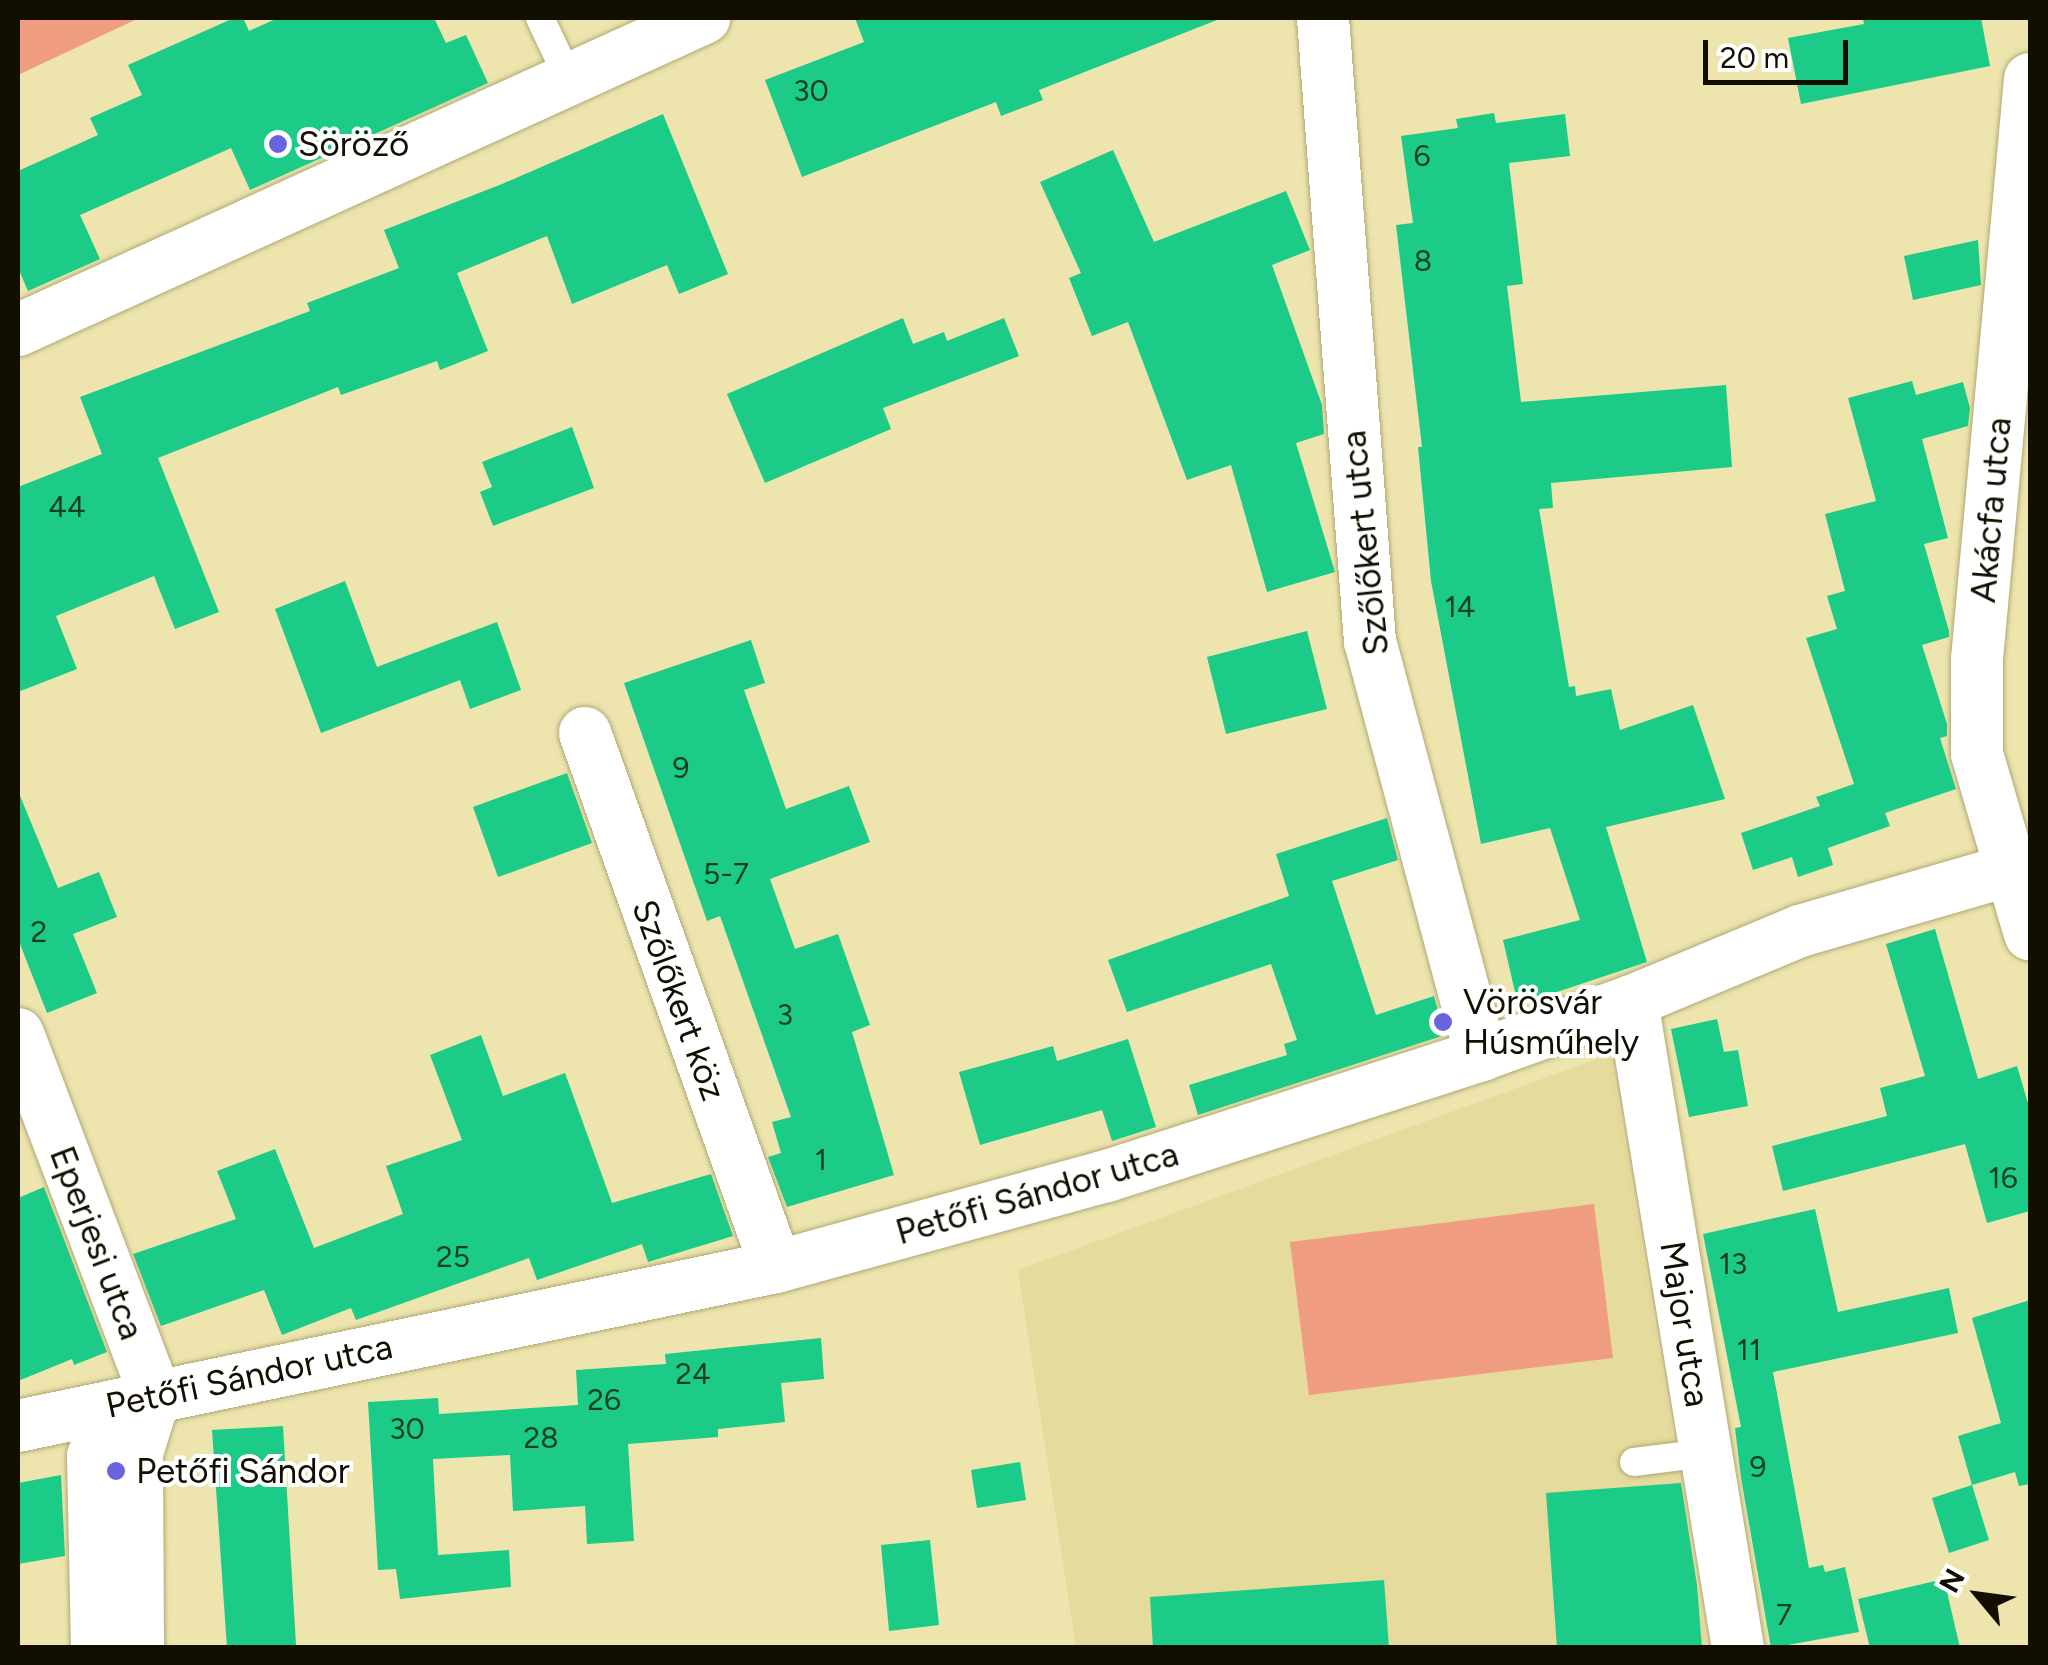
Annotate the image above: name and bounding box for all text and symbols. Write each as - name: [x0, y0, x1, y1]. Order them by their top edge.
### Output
- scale bar: [1708, 20, 1853, 82]
- text: 20 m: [1720, 39, 1789, 76]
- house number: 30: [793, 73, 829, 109]
- place label: Söröző: [298, 123, 409, 165]
- marker: Söröző: [267, 133, 289, 155]
- house number: 6: [1414, 138, 1430, 174]
- house number: 8: [1414, 243, 1432, 279]
- street label: Akácfa utca: [1962, 416, 2020, 604]
- street label: Szőlőkert utca: [1332, 429, 1398, 657]
- house number: 44: [48, 489, 86, 525]
- house number: 14: [1444, 589, 1476, 625]
- house number: 9: [673, 750, 689, 786]
- house number: 5-7: [703, 856, 749, 892]
- street label: Szőlőkert köz: [623, 894, 735, 1106]
- house number: 2: [31, 914, 47, 950]
- place label: Vörösvár Húsműhely: [1463, 981, 1639, 1063]
- house number: 3: [777, 997, 793, 1033]
- marker: Vörösvár Húsműhely: [1432, 1011, 1454, 1033]
- street label: Petőfi Sándor utca: [891, 1133, 1183, 1253]
- street label: Eperjesi utca: [41, 1141, 153, 1345]
- house number: 1: [815, 1142, 827, 1178]
- house number: 16: [1988, 1160, 2018, 1196]
- street label: Major utca: [1651, 1238, 1719, 1410]
- house number: 25: [436, 1239, 470, 1275]
- house number: 13: [1719, 1246, 1747, 1282]
- street label: Petőfi Sándor utca: [102, 1325, 396, 1427]
- house number: 11: [1737, 1332, 1761, 1368]
- house number: 24: [675, 1356, 711, 1392]
- house number: 26: [587, 1382, 621, 1418]
- house number: 30: [389, 1411, 425, 1447]
- house number: 28: [523, 1420, 559, 1456]
- house number: 9: [1750, 1449, 1766, 1485]
- place label: Petőfi Sándor: [136, 1450, 350, 1492]
- marker: Petőfi Sándor: [105, 1460, 127, 1482]
- north arrow: [1928, 1545, 2028, 1645]
- text: N: [1932, 1563, 1972, 1598]
- house number: 7: [1776, 1597, 1792, 1633]

